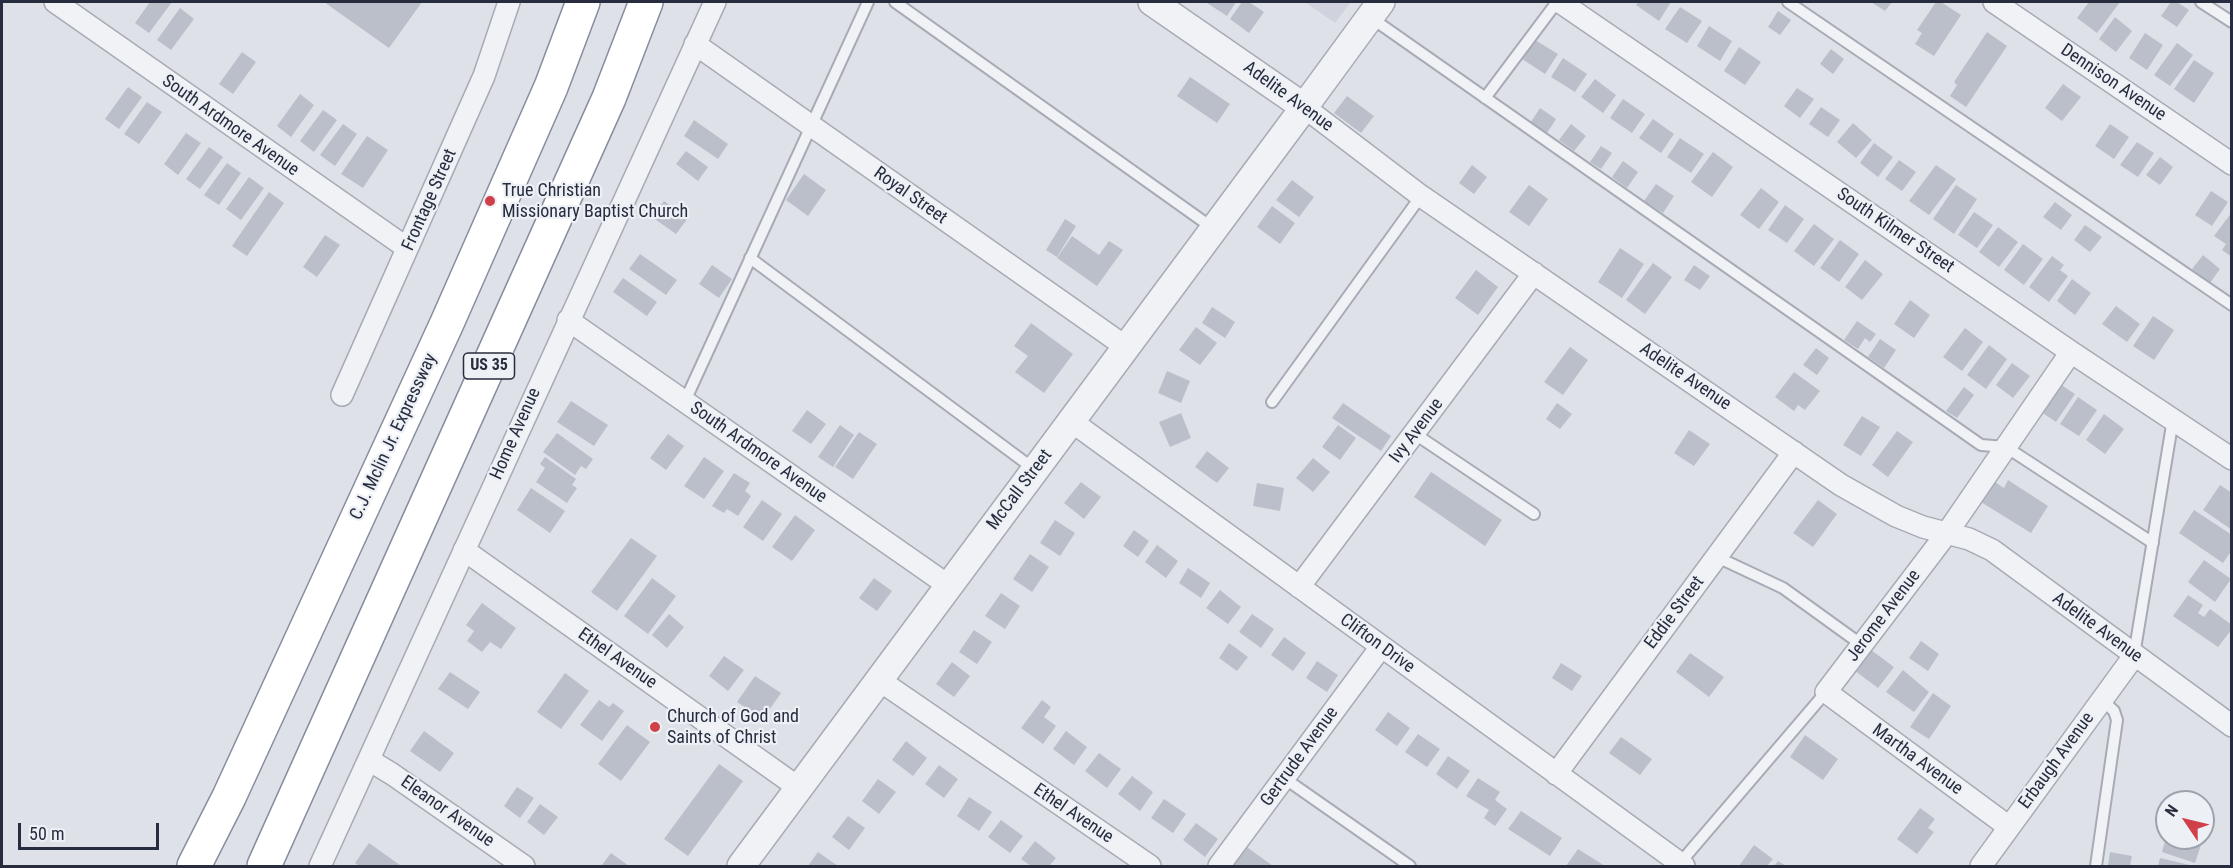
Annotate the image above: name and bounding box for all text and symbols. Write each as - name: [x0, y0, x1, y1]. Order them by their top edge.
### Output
- street label: Dennison Avenue: [2056, 40, 2170, 126]
- street label: Adelite Avenue: [1239, 57, 1337, 137]
- street label: South Ardmore Avenue: [157, 71, 303, 181]
- street label: Frontage Street: [398, 146, 462, 254]
- street label: Royal Street: [869, 163, 951, 229]
- place label: True Christian Missionary Baptist Church: [502, 180, 688, 222]
- street label: South Kilmer Street: [1832, 184, 1958, 278]
- marker: True Christian Missionary Baptist Church: [483, 194, 497, 208]
- street label: Adelite Avenue: [1635, 338, 1735, 416]
- street label: C.J. Mclin Jr. Expressway: [346, 350, 442, 524]
- road number: US 35: [464, 353, 514, 379]
- street label: Home Avenue: [486, 385, 546, 483]
- street label: Ivy Avenue: [1386, 394, 1448, 468]
- street label: South Ardmore Avenue: [685, 398, 831, 508]
- street label: McCall Street: [983, 445, 1057, 535]
- street label: Jerome Avenue: [1842, 566, 1926, 666]
- street label: Eddie Street: [1641, 572, 1709, 654]
- street label: Adelite Avenue: [2048, 588, 2146, 668]
- street label: Clifton Drive: [1335, 610, 1419, 678]
- street label: Ethel Avenue: [573, 624, 661, 694]
- street label: Gertrude Avenue: [1257, 703, 1343, 811]
- place label: Church of God and Saints of Christ: [667, 706, 799, 748]
- street label: Erbaugh Avenue: [2015, 708, 2099, 814]
- marker: Church of God and Saints of Christ: [648, 720, 662, 734]
- street label: Martha Avenue: [1867, 720, 1967, 800]
- street label: Eleanor Avenue: [396, 772, 498, 852]
- street label: Ethel Avenue: [1029, 779, 1117, 849]
- north arrow: [2155, 790, 2215, 850]
- text: N: [2161, 801, 2182, 820]
- scale bar: [21, 811, 162, 849]
- text: 50 m: [29, 823, 64, 844]

